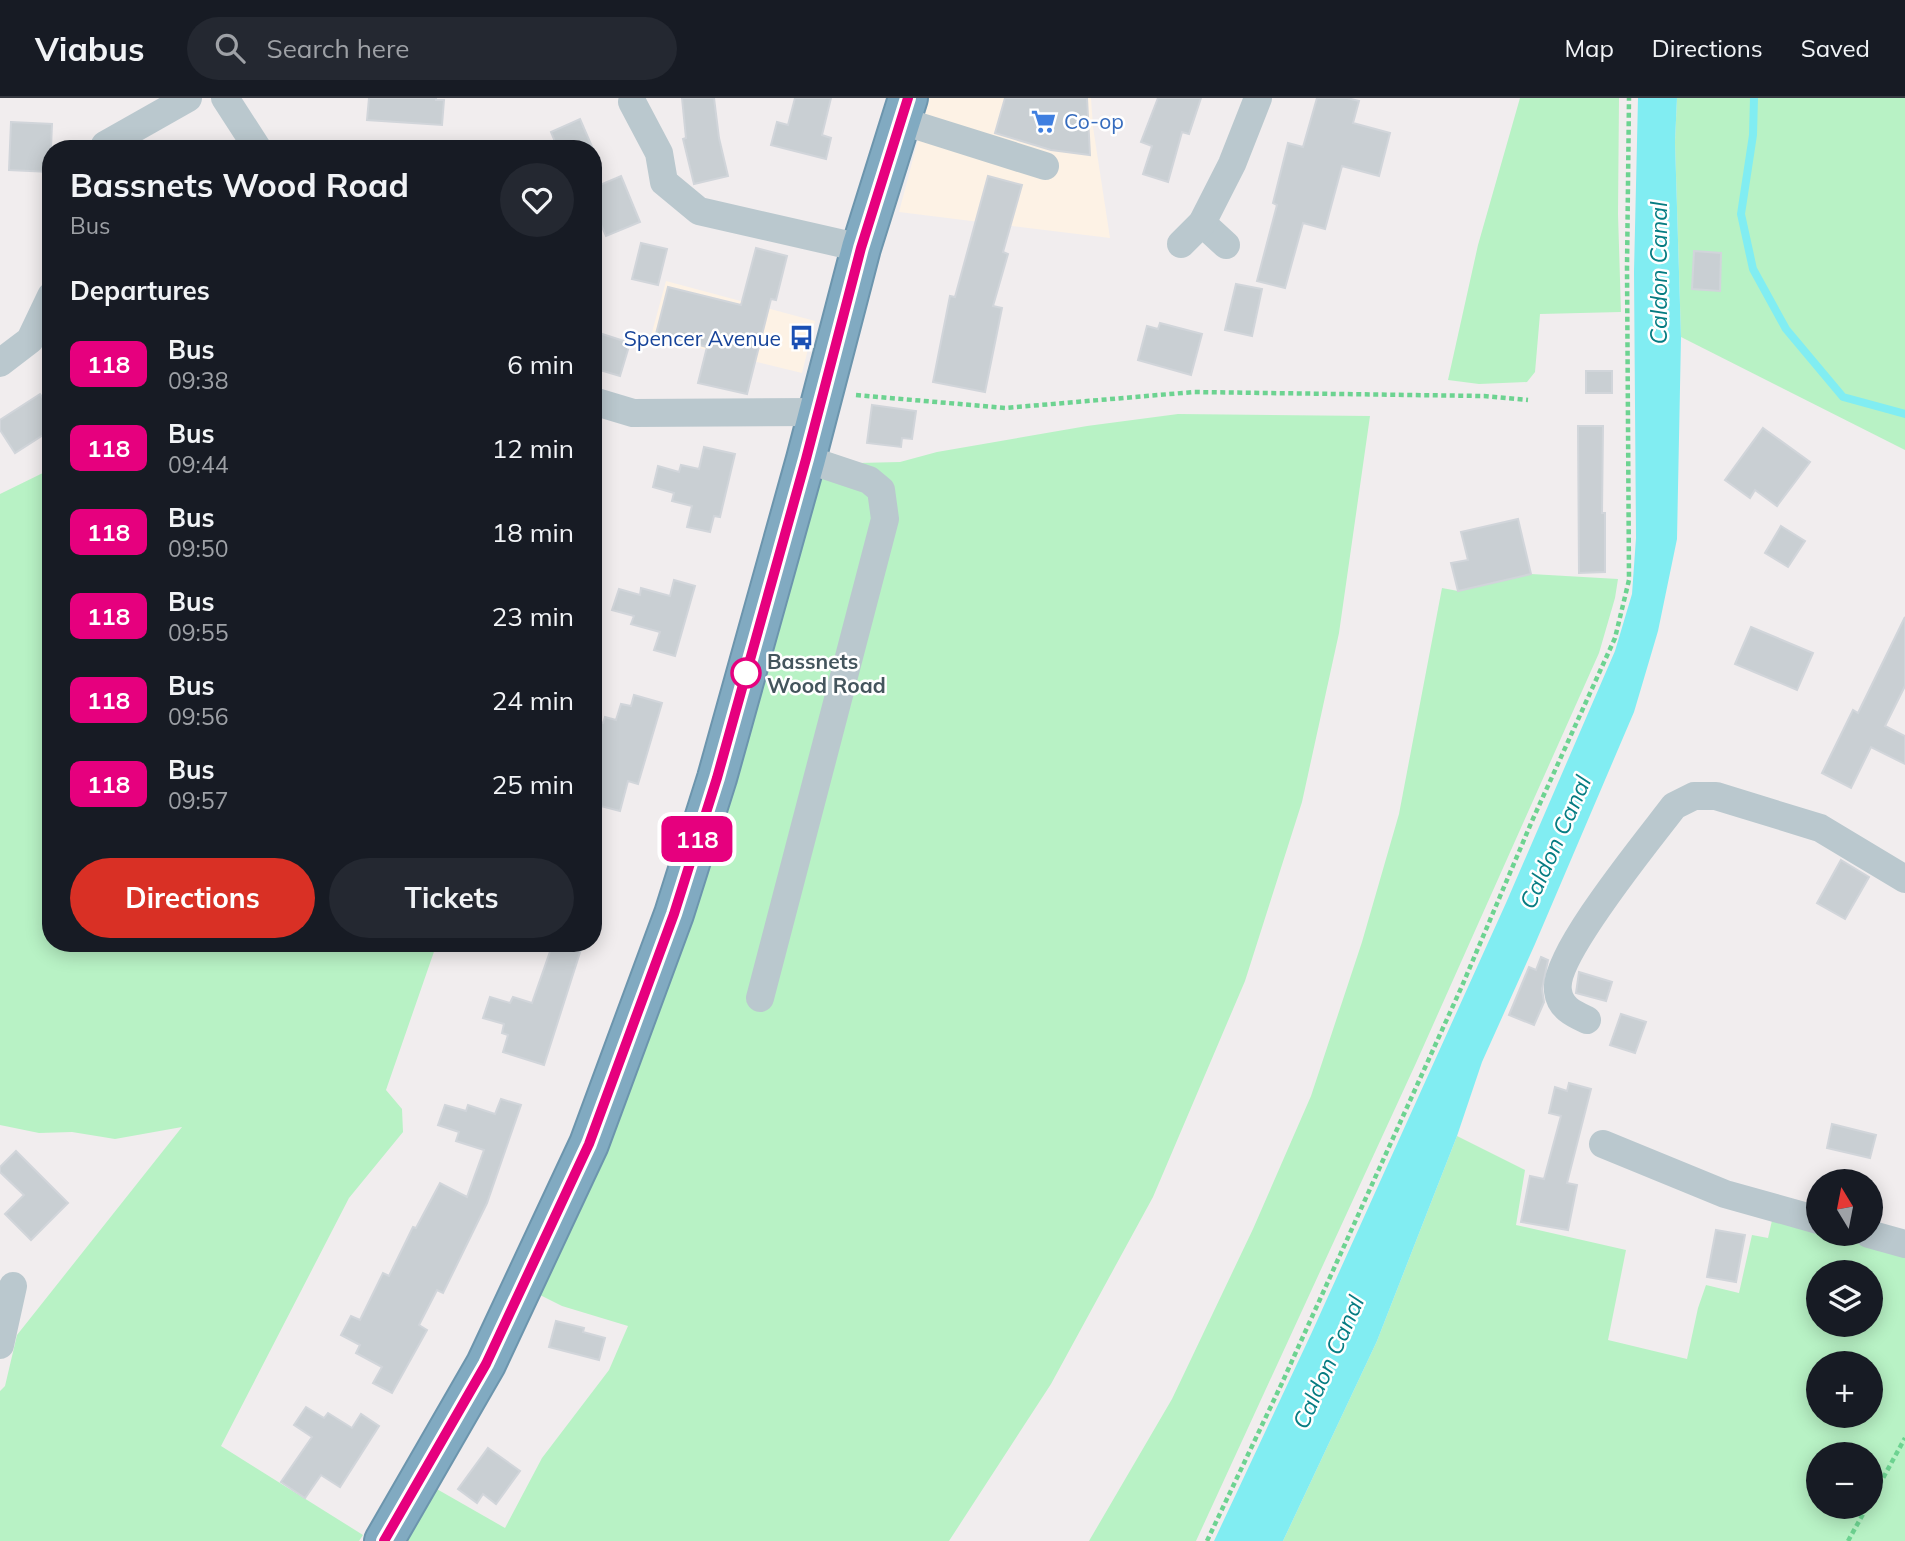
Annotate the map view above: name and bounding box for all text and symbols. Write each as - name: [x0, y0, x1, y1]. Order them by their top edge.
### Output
- search box: [187, 17, 677, 80]
- text: Viabus: [35, 28, 145, 69]
- icon: search: [211, 29, 249, 67]
- text: Search here: [267, 32, 409, 65]
- text: Map: [1564, 33, 1614, 63]
- text: Directions: [1652, 33, 1763, 63]
- text: Saved: [1801, 33, 1870, 63]
- supermarket icon: Co-op: [1030, 107, 1058, 135]
- place label: Co-op: [1064, 108, 1124, 134]
- button: heart: [500, 163, 574, 237]
- text: Bassnets Wood Road: [70, 164, 409, 205]
- water label: Caldon Canal: [1644, 201, 1673, 344]
- text: Bus: [70, 211, 110, 240]
- text: Departures: [70, 274, 210, 307]
- bus stop icon: Spencer Avenue: [787, 324, 815, 352]
- place label: Spencer Avenue: [624, 325, 781, 351]
- text: Bus: [168, 333, 214, 366]
- text: 6 min: [507, 348, 574, 381]
- text: 118: [87, 349, 130, 379]
- text: 09:38: [168, 366, 228, 395]
- text: Bus: [168, 417, 214, 450]
- text: 12 min: [492, 432, 574, 465]
- text: 118: [87, 433, 130, 463]
- text: 09:44: [168, 450, 228, 479]
- text: Bus: [168, 501, 214, 534]
- text: 18 min: [492, 516, 574, 549]
- text: 118: [87, 517, 130, 547]
- text: 09:50: [168, 534, 228, 563]
- text: Bus: [168, 585, 214, 618]
- text: 23 min: [492, 600, 574, 633]
- text: 118: [87, 601, 130, 631]
- text: 09:55: [168, 618, 228, 647]
- place label: Bassnets Wood Road: [767, 648, 886, 698]
- marker: Bassnets Wood Road: [731, 658, 761, 688]
- text: Bus: [168, 669, 214, 702]
- text: 24 min: [492, 684, 574, 717]
- text: 118: [87, 685, 130, 715]
- text: 09:56: [168, 702, 228, 731]
- text: Bus: [168, 753, 214, 786]
- text: 25 min: [492, 768, 574, 801]
- text: 118: [87, 769, 130, 799]
- water label: Caldon Canal: [1513, 770, 1598, 913]
- text: 09:57: [168, 786, 228, 815]
- line badge: 118: [657, 816, 737, 862]
- text: 118: [675, 824, 719, 854]
- button: Directions: [70, 858, 315, 938]
- button: Tickets: [329, 858, 574, 938]
- north arrow: [1806, 1169, 1883, 1246]
- map controls: [1806, 1169, 1883, 1519]
- button: layers: [1806, 1260, 1883, 1337]
- water label: Caldon Canal: [1286, 1290, 1371, 1433]
- button: +: [1806, 1351, 1883, 1428]
- button: −: [1806, 1442, 1883, 1519]

